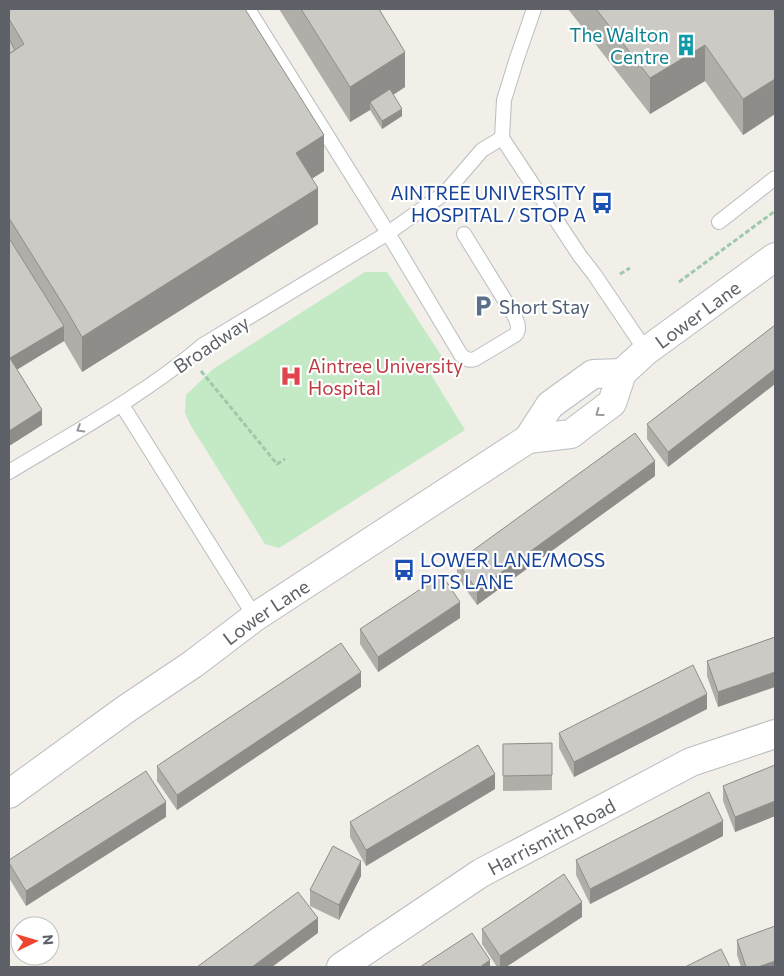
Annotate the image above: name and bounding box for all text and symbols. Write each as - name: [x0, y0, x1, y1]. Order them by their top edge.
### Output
- place label: The Walton Centre: [569, 23, 669, 68]
- building icon: The Walton Centre: [673, 32, 699, 58]
- place label: AINTREE UNIVERSITY HOSPITAL / STOP A: [391, 181, 586, 226]
- bus stop icon: AINTREE UNIVERSITY HOSPITAL / STOP A: [589, 190, 615, 216]
- street label: Lower Lane: [650, 275, 744, 353]
- parking icon: Short Stay: [470, 293, 496, 319]
- place label: Short Stay: [499, 295, 590, 318]
- street label: Broadway: [169, 310, 253, 378]
- place label: Aintree University Hospital: [308, 354, 463, 399]
- hospital icon: Aintree University Hospital: [278, 363, 304, 389]
- one-way arrow: [596, 408, 605, 416]
- one-way arrow: [77, 423, 86, 433]
- place label: LOWER LANE/MOSS PITS LANE: [420, 548, 605, 593]
- bus stop icon: LOWER LANE/MOSS PITS LANE: [391, 557, 417, 583]
- street label: Lower Lane: [218, 574, 313, 649]
- street label: Harrismith Road: [483, 793, 619, 879]
- north arrow: [10, 916, 60, 966]
- text: N: [40, 934, 57, 946]

